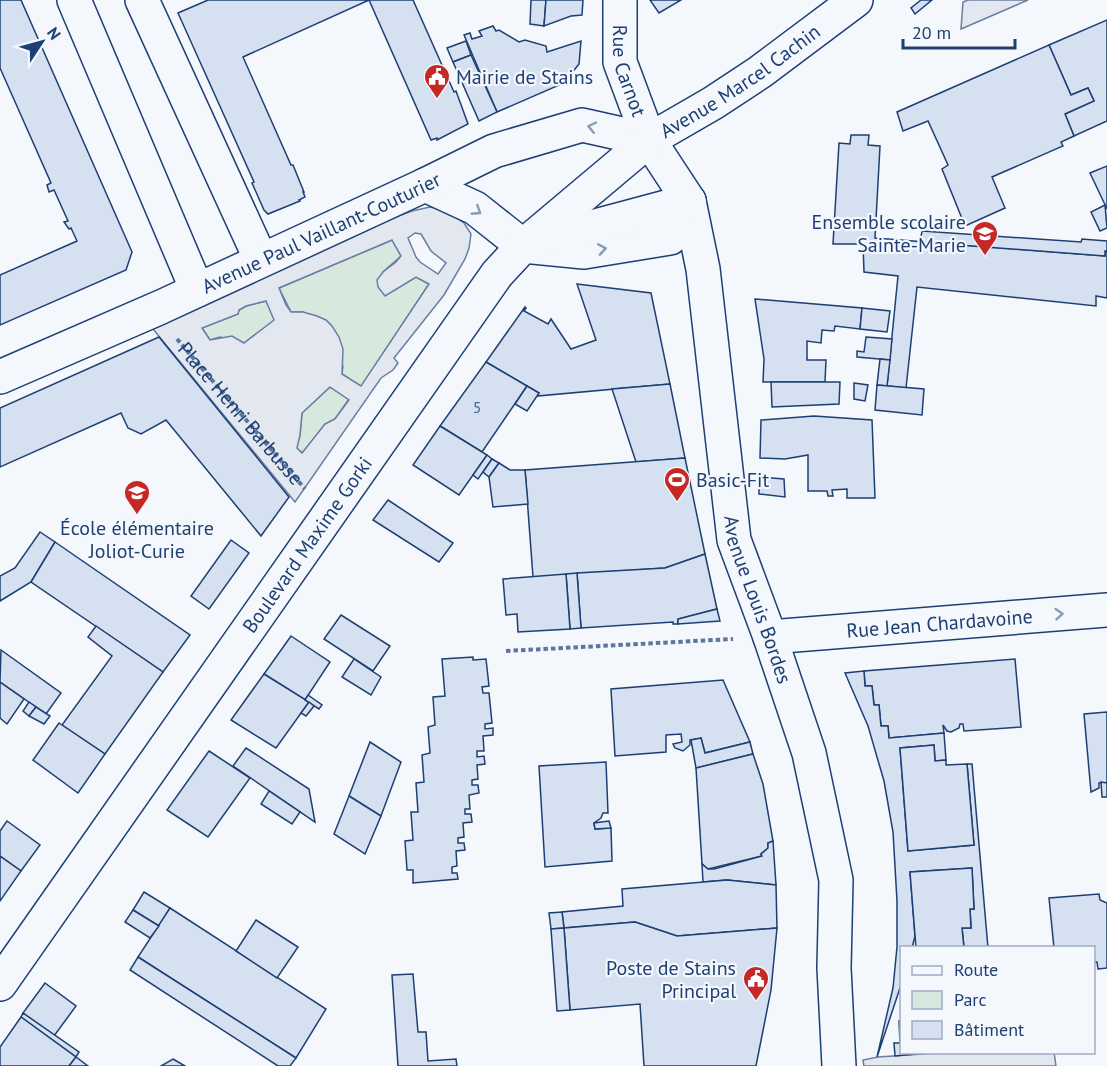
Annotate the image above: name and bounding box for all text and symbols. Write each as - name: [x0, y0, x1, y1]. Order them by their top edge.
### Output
- north arrow: [12, 12, 72, 72]
- scale bar: [903, 12, 1016, 50]
- street label: Avenue Marcel Cachin: [655, 18, 825, 144]
- text: 20 m: [912, 21, 951, 44]
- text: N: [43, 23, 65, 43]
- street label: Rue Carnot: [607, 25, 652, 120]
- public building icon: Mairie de Stains: [422, 62, 452, 100]
- place label: Mairie de Stains: [456, 64, 593, 90]
- one-way arrow: [587, 122, 597, 135]
- street label: Avenue Paul Vaillant-Couturier: [198, 166, 445, 299]
- one-way arrow: [470, 204, 481, 215]
- place label: Ensemble scolaire Sainte-Marie: [812, 209, 966, 258]
- school or university icon: Ensemble scolaire Sainte-Marie: [970, 219, 1000, 257]
- one-way arrow: [598, 243, 607, 255]
- street label: Place Henri Barbusse: [172, 337, 309, 491]
- house number: 5: [473, 397, 481, 417]
- street label: Boulevard Maxime Gorki: [237, 452, 378, 638]
- sports icon: Basic-Fit: [662, 465, 692, 503]
- place label: Basic-Fit: [696, 467, 769, 493]
- school or university icon: École élémentaire Joliot-Curie: [122, 478, 152, 516]
- street label: Avenue Louis Bordes: [718, 514, 798, 687]
- place label: École élémentaire Joliot-Curie: [60, 515, 214, 564]
- street label: Rue Jean Chardavoine: [845, 603, 1034, 644]
- one-way arrow: [1055, 608, 1064, 621]
- legend: [900, 946, 1095, 1054]
- place label: Poste de Stains Principal: [606, 955, 736, 1004]
- text: Route: [954, 958, 998, 981]
- public building icon: Poste de Stains Principal: [741, 964, 771, 1002]
- text: Parc: [954, 988, 987, 1011]
- text: Bâtiment: [954, 1018, 1024, 1041]

